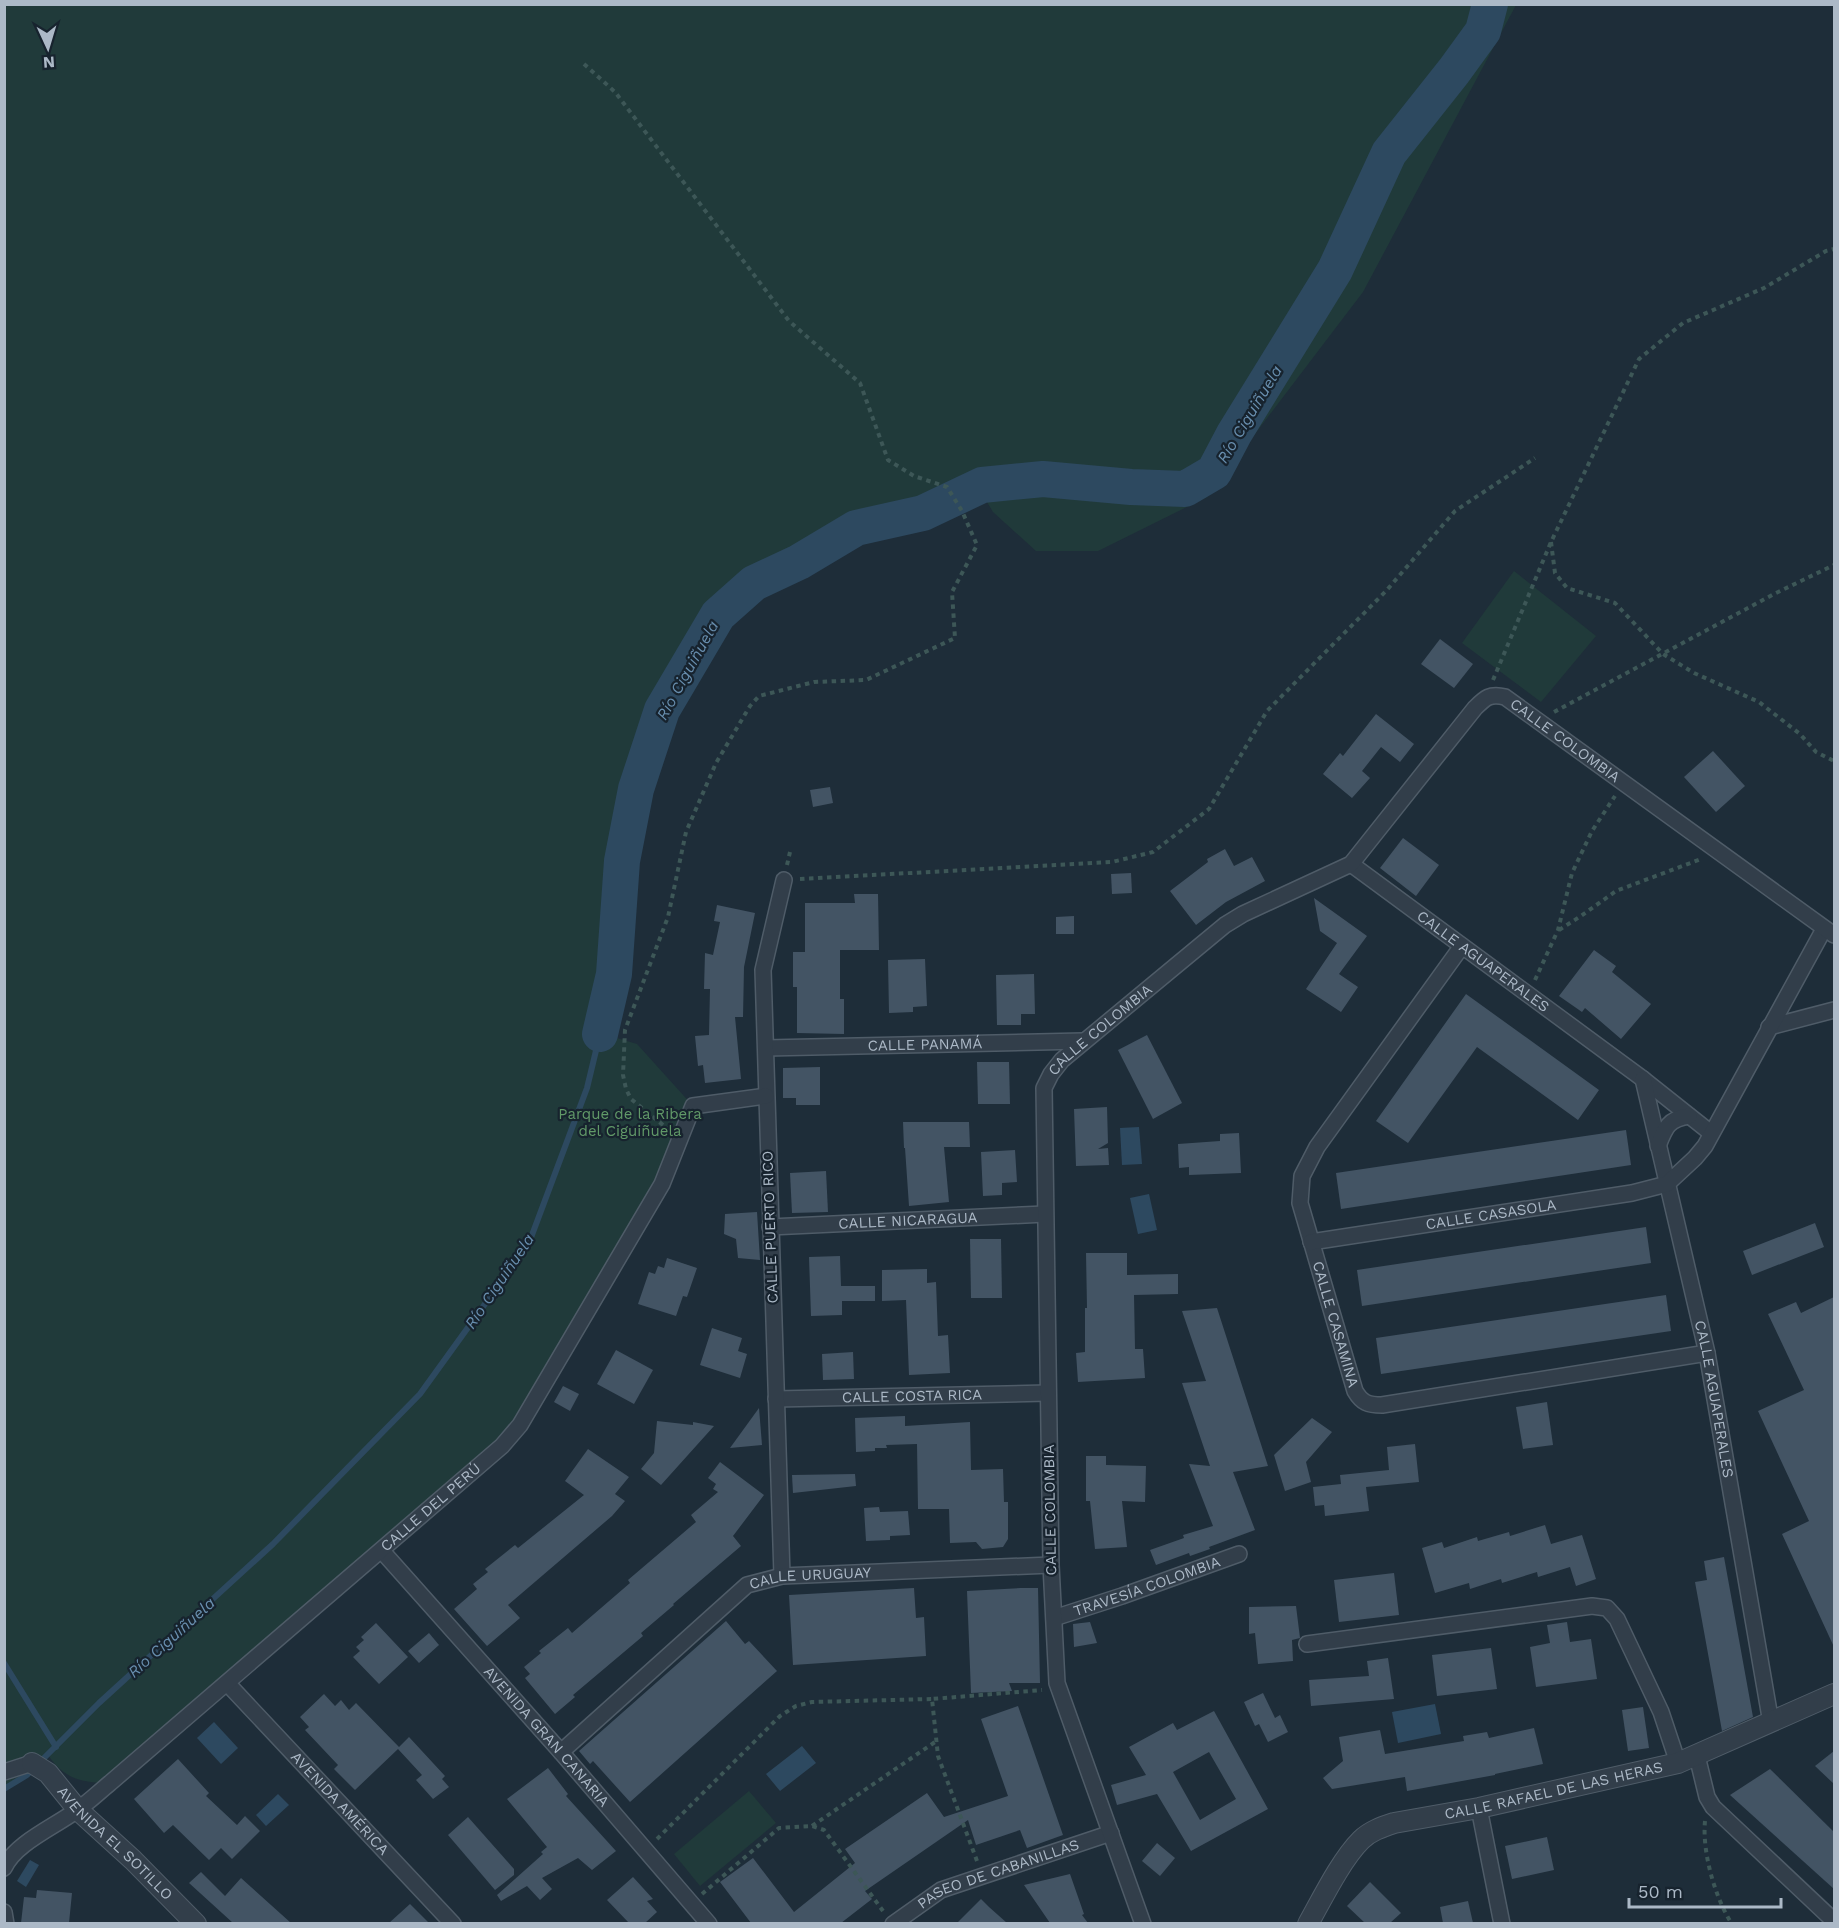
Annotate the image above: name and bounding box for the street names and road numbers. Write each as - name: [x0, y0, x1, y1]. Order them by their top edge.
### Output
- street label: CALLE COLOMBIA: [1507, 695, 1624, 786]
- street label: CALLE AGUAPERALES: [1413, 907, 1553, 1016]
- street label: CALLE COLOMBIA: [1044, 980, 1156, 1079]
- street label: CALLE PANAMÁ: [867, 1034, 983, 1055]
- street label: CALLE PUERTO RICO: [758, 1150, 782, 1304]
- street label: CALLE CASASOLA: [1424, 1196, 1558, 1233]
- street label: CALLE NICARAGUA: [838, 1208, 978, 1233]
- street label: CALLE CASAMINA: [1309, 1259, 1362, 1390]
- street label: CALLE AGUAPERALES: [1691, 1319, 1737, 1479]
- street label: CALLE COSTA RICA: [842, 1385, 982, 1407]
- street label: CALLE COLOMBIA: [1040, 1444, 1060, 1576]
- street label: CALLE DEL PERÚ: [377, 1459, 485, 1555]
- street label: TRAVESÍA COLOMBIA: [1071, 1552, 1223, 1620]
- street label: CALLE URUGUAY: [747, 1563, 872, 1593]
- street label: AVENIDA GRAN CANARIA: [480, 1663, 613, 1811]
- street label: AVENIDA AMÉRICA: [287, 1748, 393, 1859]
- street label: CALLE RAFAEL DE LAS HERAS: [1443, 1758, 1665, 1823]
- street label: AVENIDA EL SOTILLO: [53, 1783, 176, 1904]
- street label: PASEO DE CABANILLAS: [914, 1835, 1081, 1913]

